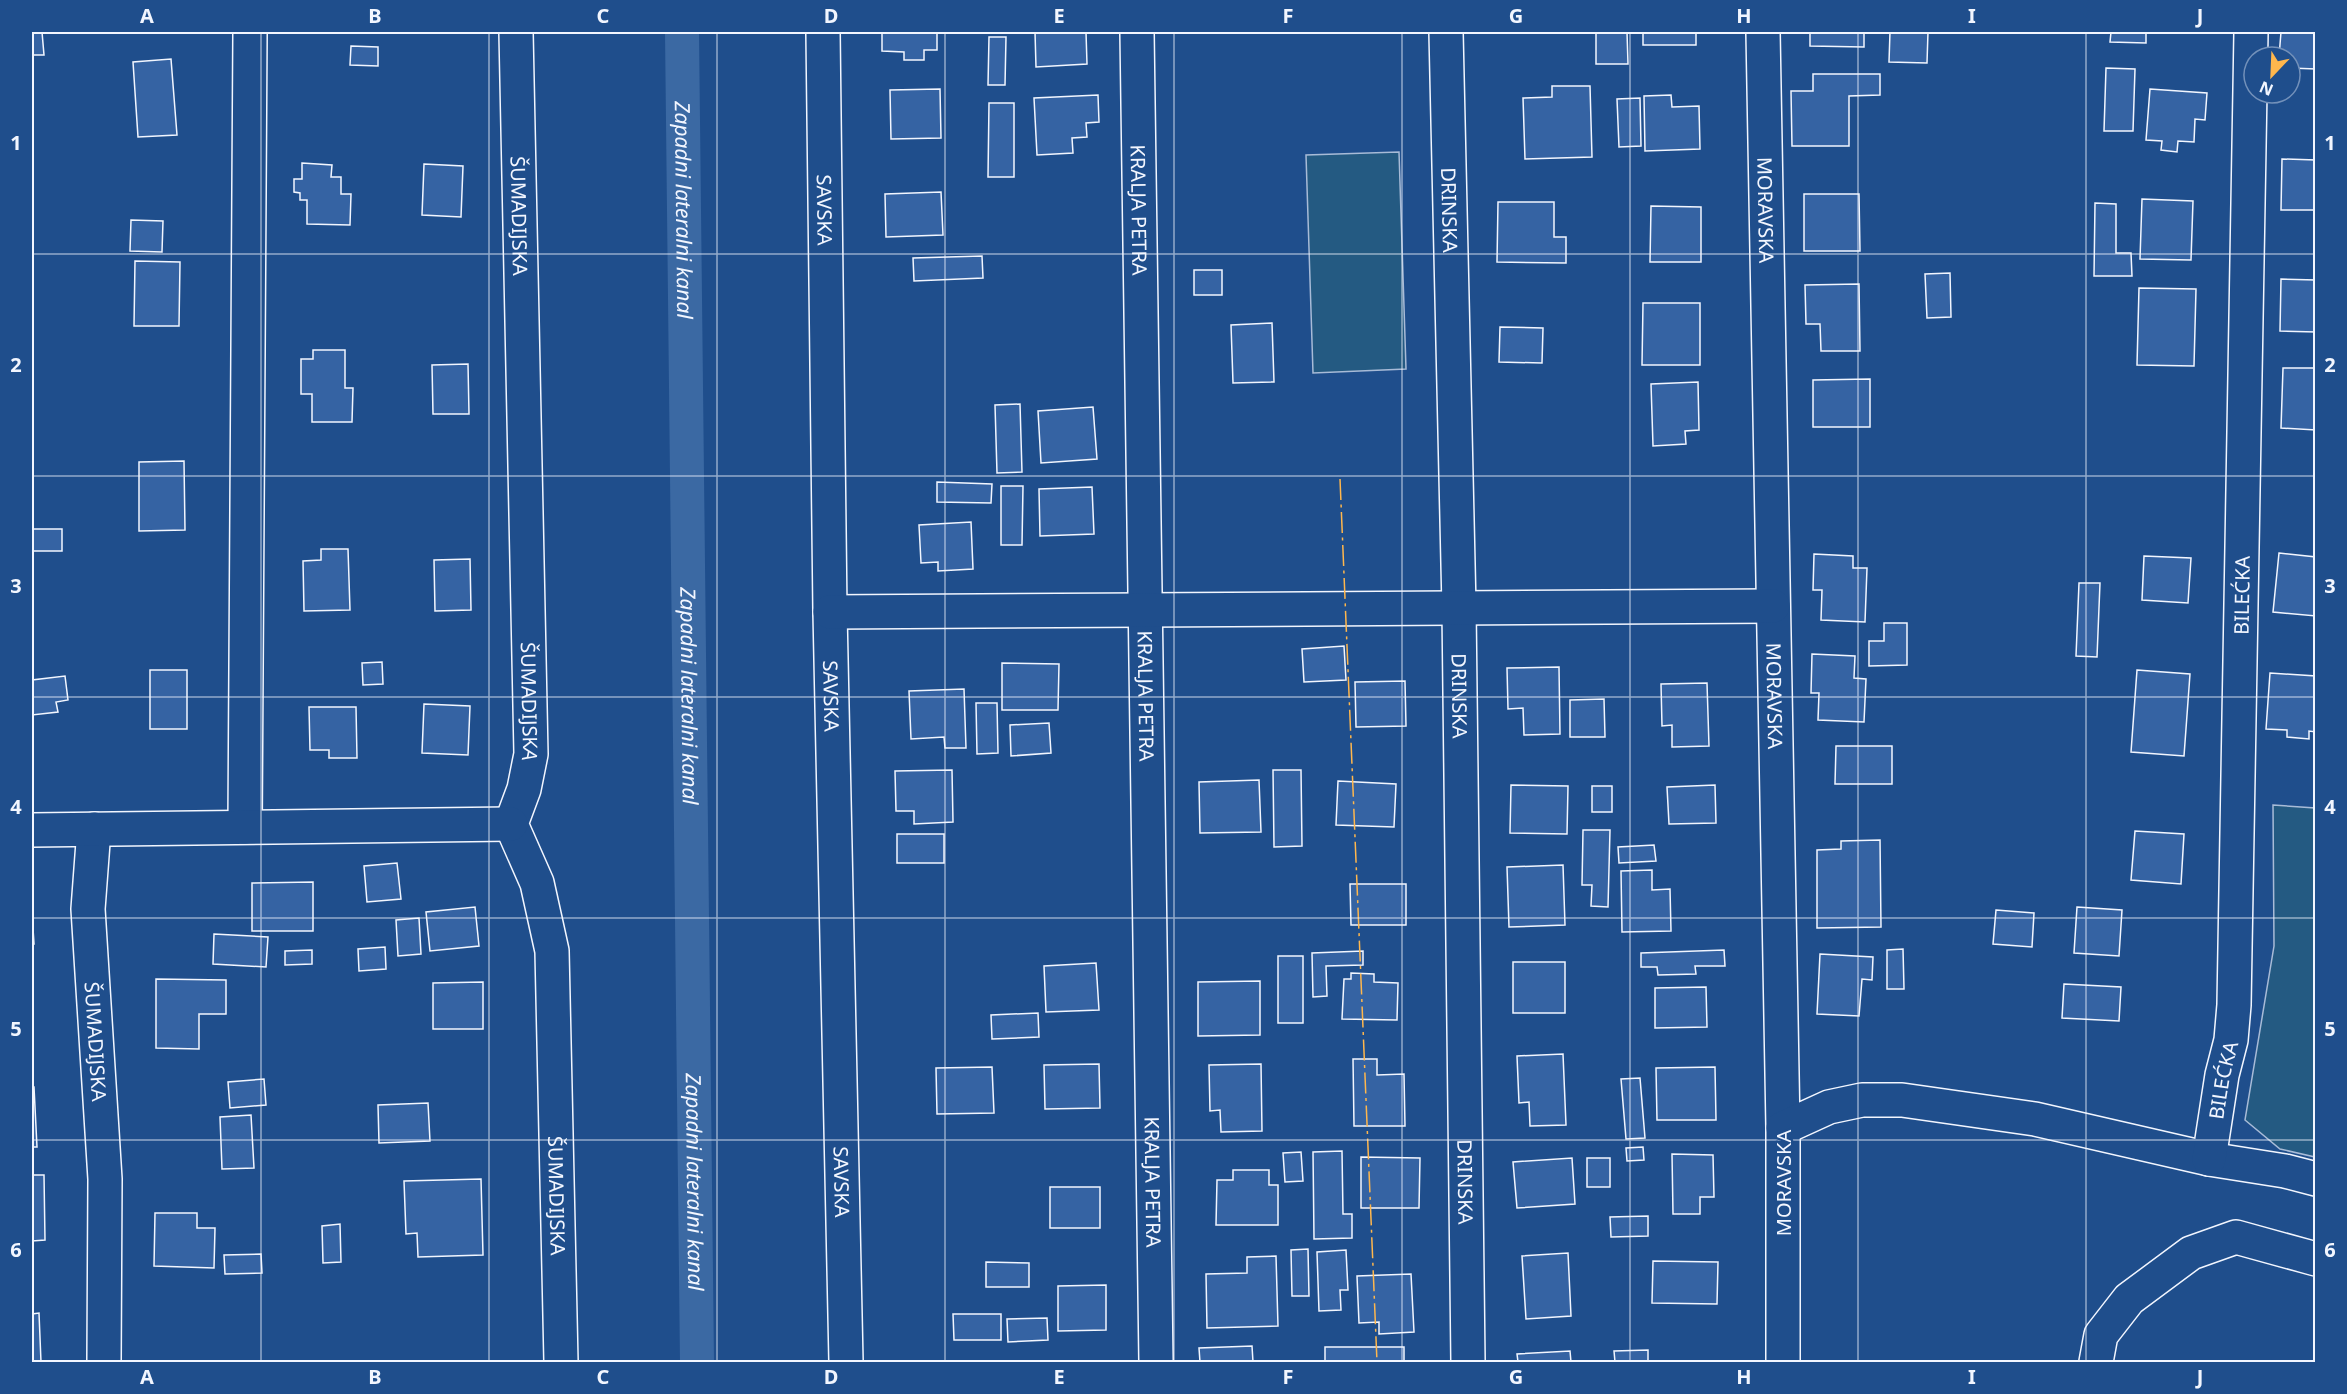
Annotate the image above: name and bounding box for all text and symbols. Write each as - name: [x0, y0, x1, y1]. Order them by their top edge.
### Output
- text: A: [140, 2, 154, 29]
- text: B: [368, 2, 382, 29]
- text: C: [597, 2, 610, 29]
- text: D: [824, 2, 838, 29]
- text: E: [1053, 2, 1065, 29]
- text: F: [1283, 2, 1293, 29]
- text: G: [1509, 2, 1523, 29]
- text: H: [1736, 2, 1752, 29]
- text: I: [1968, 2, 1976, 29]
- text: J: [2195, 2, 2203, 29]
- north arrow: [2242, 45, 2302, 105]
- text: N: [2256, 76, 2276, 101]
- water label: Zapadni lateralni kanal: [669, 100, 699, 319]
- text: 1: [10, 129, 22, 156]
- text: 1: [2324, 129, 2336, 156]
- street label: KRALJA PETRA: [1125, 144, 1154, 276]
- street label: ŠUMADIJSKA: [505, 156, 535, 276]
- street label: MORAVSKA: [1752, 157, 1781, 264]
- street label: DRINSKA: [1436, 167, 1464, 253]
- street label: SAVSKA: [811, 174, 839, 246]
- text: 2: [10, 351, 22, 378]
- text: 2: [2324, 351, 2336, 378]
- street label: BILEĆKA: [2227, 555, 2255, 635]
- text: 3: [10, 572, 22, 599]
- text: 3: [2324, 572, 2336, 599]
- water label: Zapadni lateralni kanal: [674, 586, 705, 805]
- street label: KRALJA PETRA: [1132, 630, 1161, 762]
- street label: ŠUMADIJSKA: [515, 642, 545, 764]
- street label: MORAVSKA: [1761, 642, 1790, 750]
- street label: DRINSKA: [1446, 653, 1474, 739]
- street label: SAVSKA: [818, 660, 846, 732]
- text: 4: [10, 793, 22, 820]
- text: 4: [2324, 793, 2336, 820]
- street label: ŠUMADIJSKA: [79, 981, 114, 1102]
- text: 5: [10, 1015, 22, 1042]
- text: 5: [2324, 1015, 2336, 1042]
- street label: BILEĆKA: [2202, 1038, 2244, 1121]
- water label: Zapadni lateralni kanal: [680, 1072, 710, 1291]
- street label: KRALJA PETRA: [1139, 1116, 1168, 1248]
- street label: MORAVSKA: [1770, 1130, 1797, 1236]
- street label: ŠUMADIJSKA: [543, 1136, 572, 1256]
- street label: DRINSKA: [1452, 1139, 1480, 1225]
- street label: SAVSKA: [828, 1146, 856, 1218]
- text: 6: [10, 1236, 22, 1263]
- text: 6: [2324, 1236, 2336, 1263]
- text: A: [140, 1363, 154, 1390]
- text: B: [368, 1363, 382, 1390]
- text: C: [597, 1363, 610, 1390]
- text: D: [824, 1363, 838, 1390]
- text: E: [1053, 1363, 1065, 1390]
- text: F: [1283, 1363, 1293, 1390]
- text: G: [1509, 1363, 1523, 1390]
- text: H: [1736, 1363, 1752, 1390]
- text: I: [1968, 1363, 1976, 1390]
- text: J: [2195, 1363, 2203, 1390]

